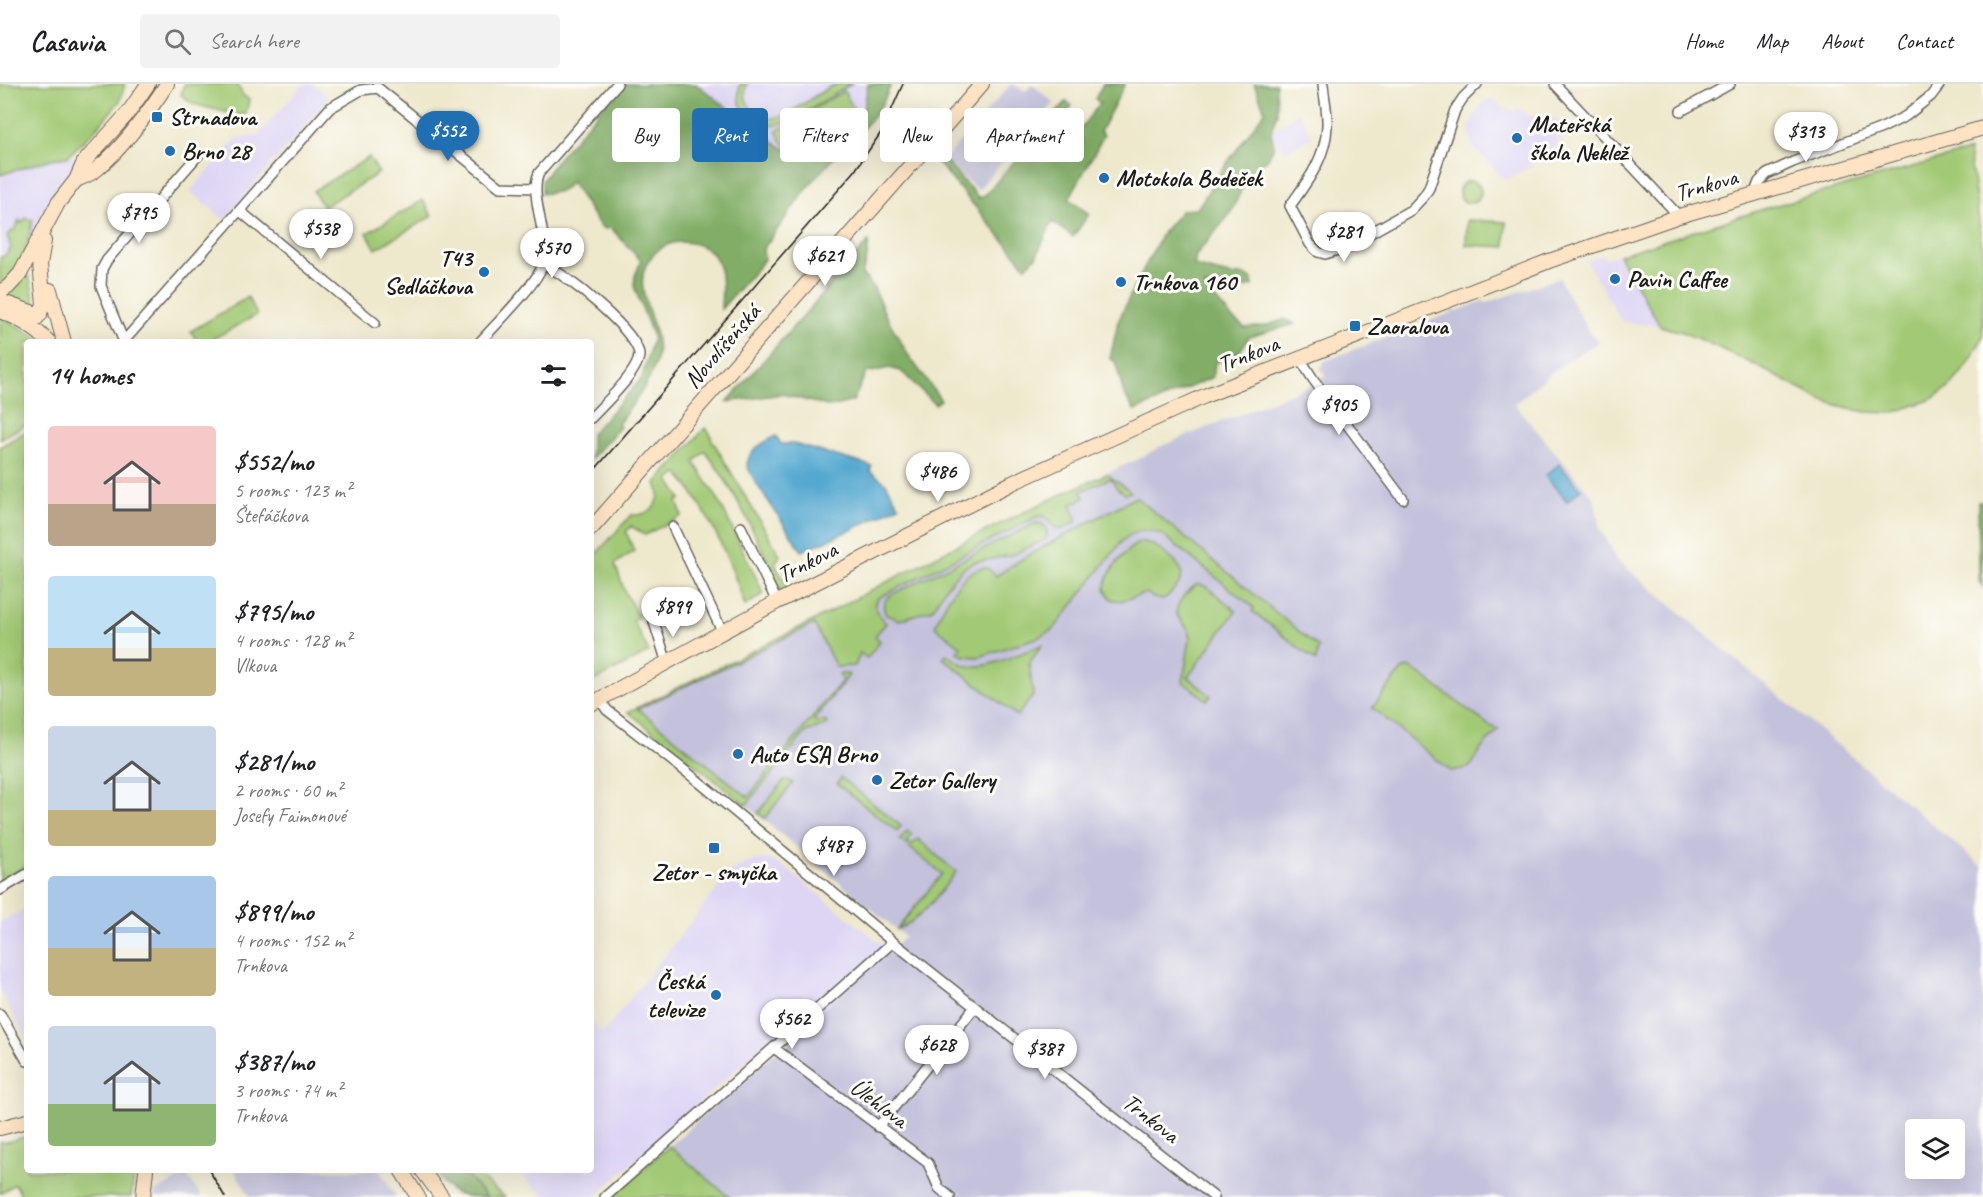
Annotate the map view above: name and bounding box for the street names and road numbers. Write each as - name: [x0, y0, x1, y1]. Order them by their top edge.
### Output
- street label: Trnkova: [1671, 161, 1742, 208]
- street label: Novolíšeňská: [677, 296, 768, 394]
- street label: Trnkova: [1213, 328, 1284, 380]
- street label: Trnkova: [772, 534, 843, 590]
- street label: Úlehlova: [844, 1072, 916, 1136]
- street label: Trnkova: [1117, 1087, 1186, 1150]

